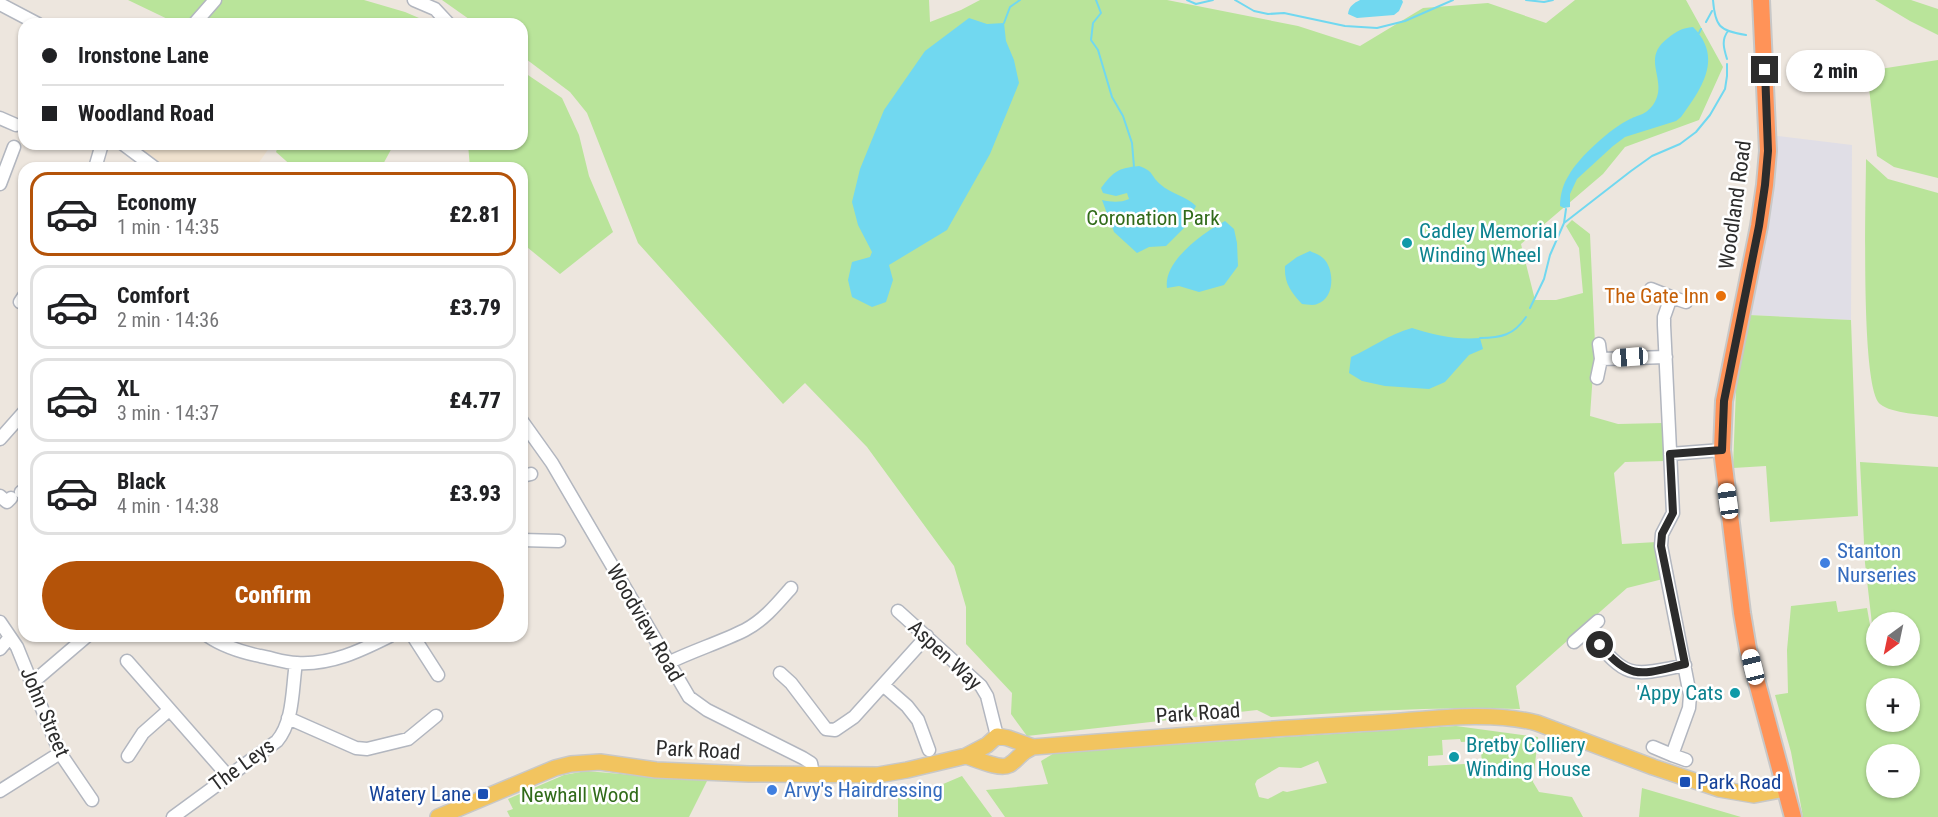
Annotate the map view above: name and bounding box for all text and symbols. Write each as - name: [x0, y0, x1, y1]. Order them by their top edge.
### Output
- text: Ironstone Lane: [78, 43, 209, 68]
- callout: 2 min: [1786, 49, 1885, 91]
- route end: [1751, 56, 1778, 83]
- text: 2 min: [1813, 59, 1858, 83]
- text: Woodland Road: [78, 101, 214, 126]
- street label: Woodland Road: [1714, 139, 1756, 271]
- icon: car: [45, 187, 99, 241]
- text: Economy: [117, 190, 197, 215]
- text: £2.81: [449, 202, 501, 227]
- park label: Coronation Park: [1086, 206, 1220, 230]
- text: 1 min · 14:35: [117, 215, 219, 239]
- place label: Cadley Memorial Winding Wheel: [1419, 219, 1558, 267]
- marker: Cadley Memorial Winding Wheel: [1400, 236, 1414, 250]
- icon: car: [45, 280, 99, 334]
- text: Comfort: [117, 283, 190, 308]
- place label: The Gate Inn: [1604, 284, 1709, 308]
- marker: The Gate Inn: [1714, 289, 1728, 303]
- text: £3.79: [449, 295, 501, 320]
- text: 2 min · 14:36: [117, 308, 219, 332]
- car: [1611, 347, 1649, 367]
- icon: car: [45, 373, 99, 427]
- text: XL: [117, 376, 140, 401]
- text: £4.77: [449, 388, 501, 413]
- text: 3 min · 14:37: [117, 401, 219, 425]
- icon: car: [45, 466, 99, 520]
- text: Black: [117, 469, 166, 494]
- text: £3.93: [449, 481, 501, 506]
- car: [1717, 482, 1739, 520]
- text: 4 min · 14:38: [117, 494, 219, 518]
- place label: Stanton Nurseries: [1837, 539, 1917, 587]
- marker: Stanton Nurseries: [1818, 556, 1832, 570]
- street label: Woodview Road: [602, 560, 688, 686]
- button: Confirm: [42, 561, 504, 630]
- north arrow: [1866, 612, 1920, 666]
- map controls: [1866, 612, 1920, 798]
- street label: Aspen Way: [903, 615, 987, 695]
- route start: [1586, 631, 1613, 658]
- car: [1740, 647, 1766, 687]
- street label: John Street: [15, 664, 75, 760]
- button: +: [1866, 678, 1920, 732]
- place label: 'Appy Cats: [1637, 681, 1723, 705]
- marker: 'Appy Cats: [1728, 686, 1742, 700]
- street label: Park Road: [1155, 698, 1241, 728]
- place label: Bretby Colliery Winding House: [1466, 733, 1591, 781]
- street label: The Leys: [205, 734, 279, 796]
- street label: Park Road: [655, 736, 741, 764]
- button: −: [1866, 744, 1920, 798]
- marker: Bretby Colliery Winding House: [1447, 750, 1461, 764]
- place label: Park Road: [1697, 770, 1781, 794]
- marker: Park Road: [1678, 775, 1692, 789]
- place label: Arvy's Hairdressing: [784, 778, 943, 802]
- place label: Watery Lane: [369, 782, 471, 806]
- park label: Newhall Wood: [521, 783, 639, 807]
- marker: Arvy's Hairdressing: [765, 783, 779, 797]
- marker: Watery Lane: [476, 787, 490, 801]

